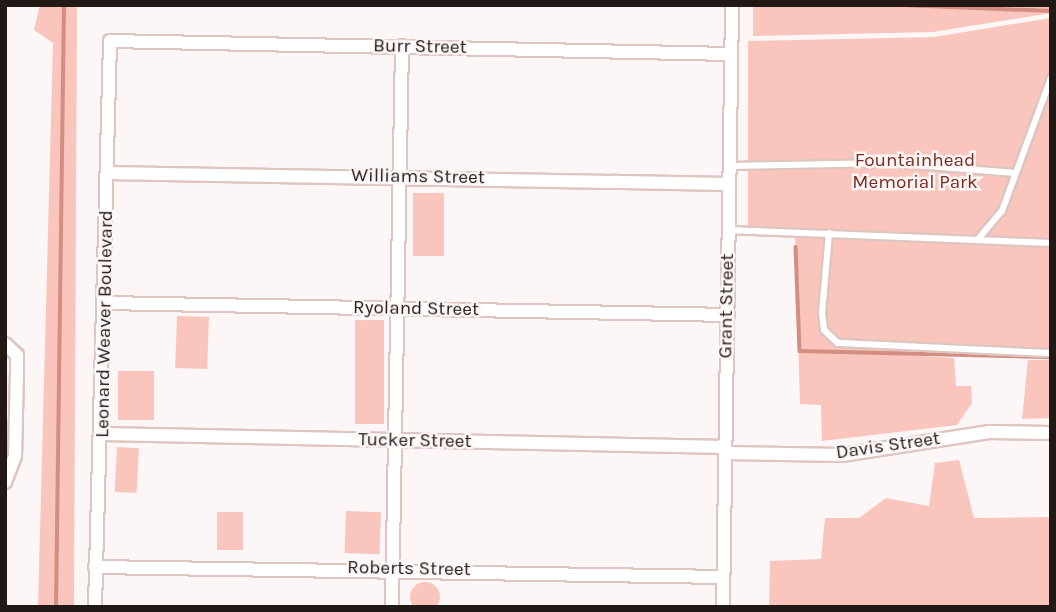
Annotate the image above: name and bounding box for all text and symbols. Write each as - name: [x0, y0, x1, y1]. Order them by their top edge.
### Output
- street label: Burr Street: [373, 35, 467, 59]
- park label: Fountainhead Memorial Park: [852, 150, 978, 194]
- street label: Williams Street: [351, 164, 485, 190]
- street label: Leonard Weaver Boulevard: [92, 210, 118, 438]
- street label: Grant Street: [715, 253, 739, 359]
- street label: Ryoland Street: [353, 297, 479, 321]
- street label: Davis Street: [834, 427, 942, 465]
- street label: Tucker Street: [358, 429, 472, 453]
- street label: Roberts Street: [347, 557, 471, 581]

